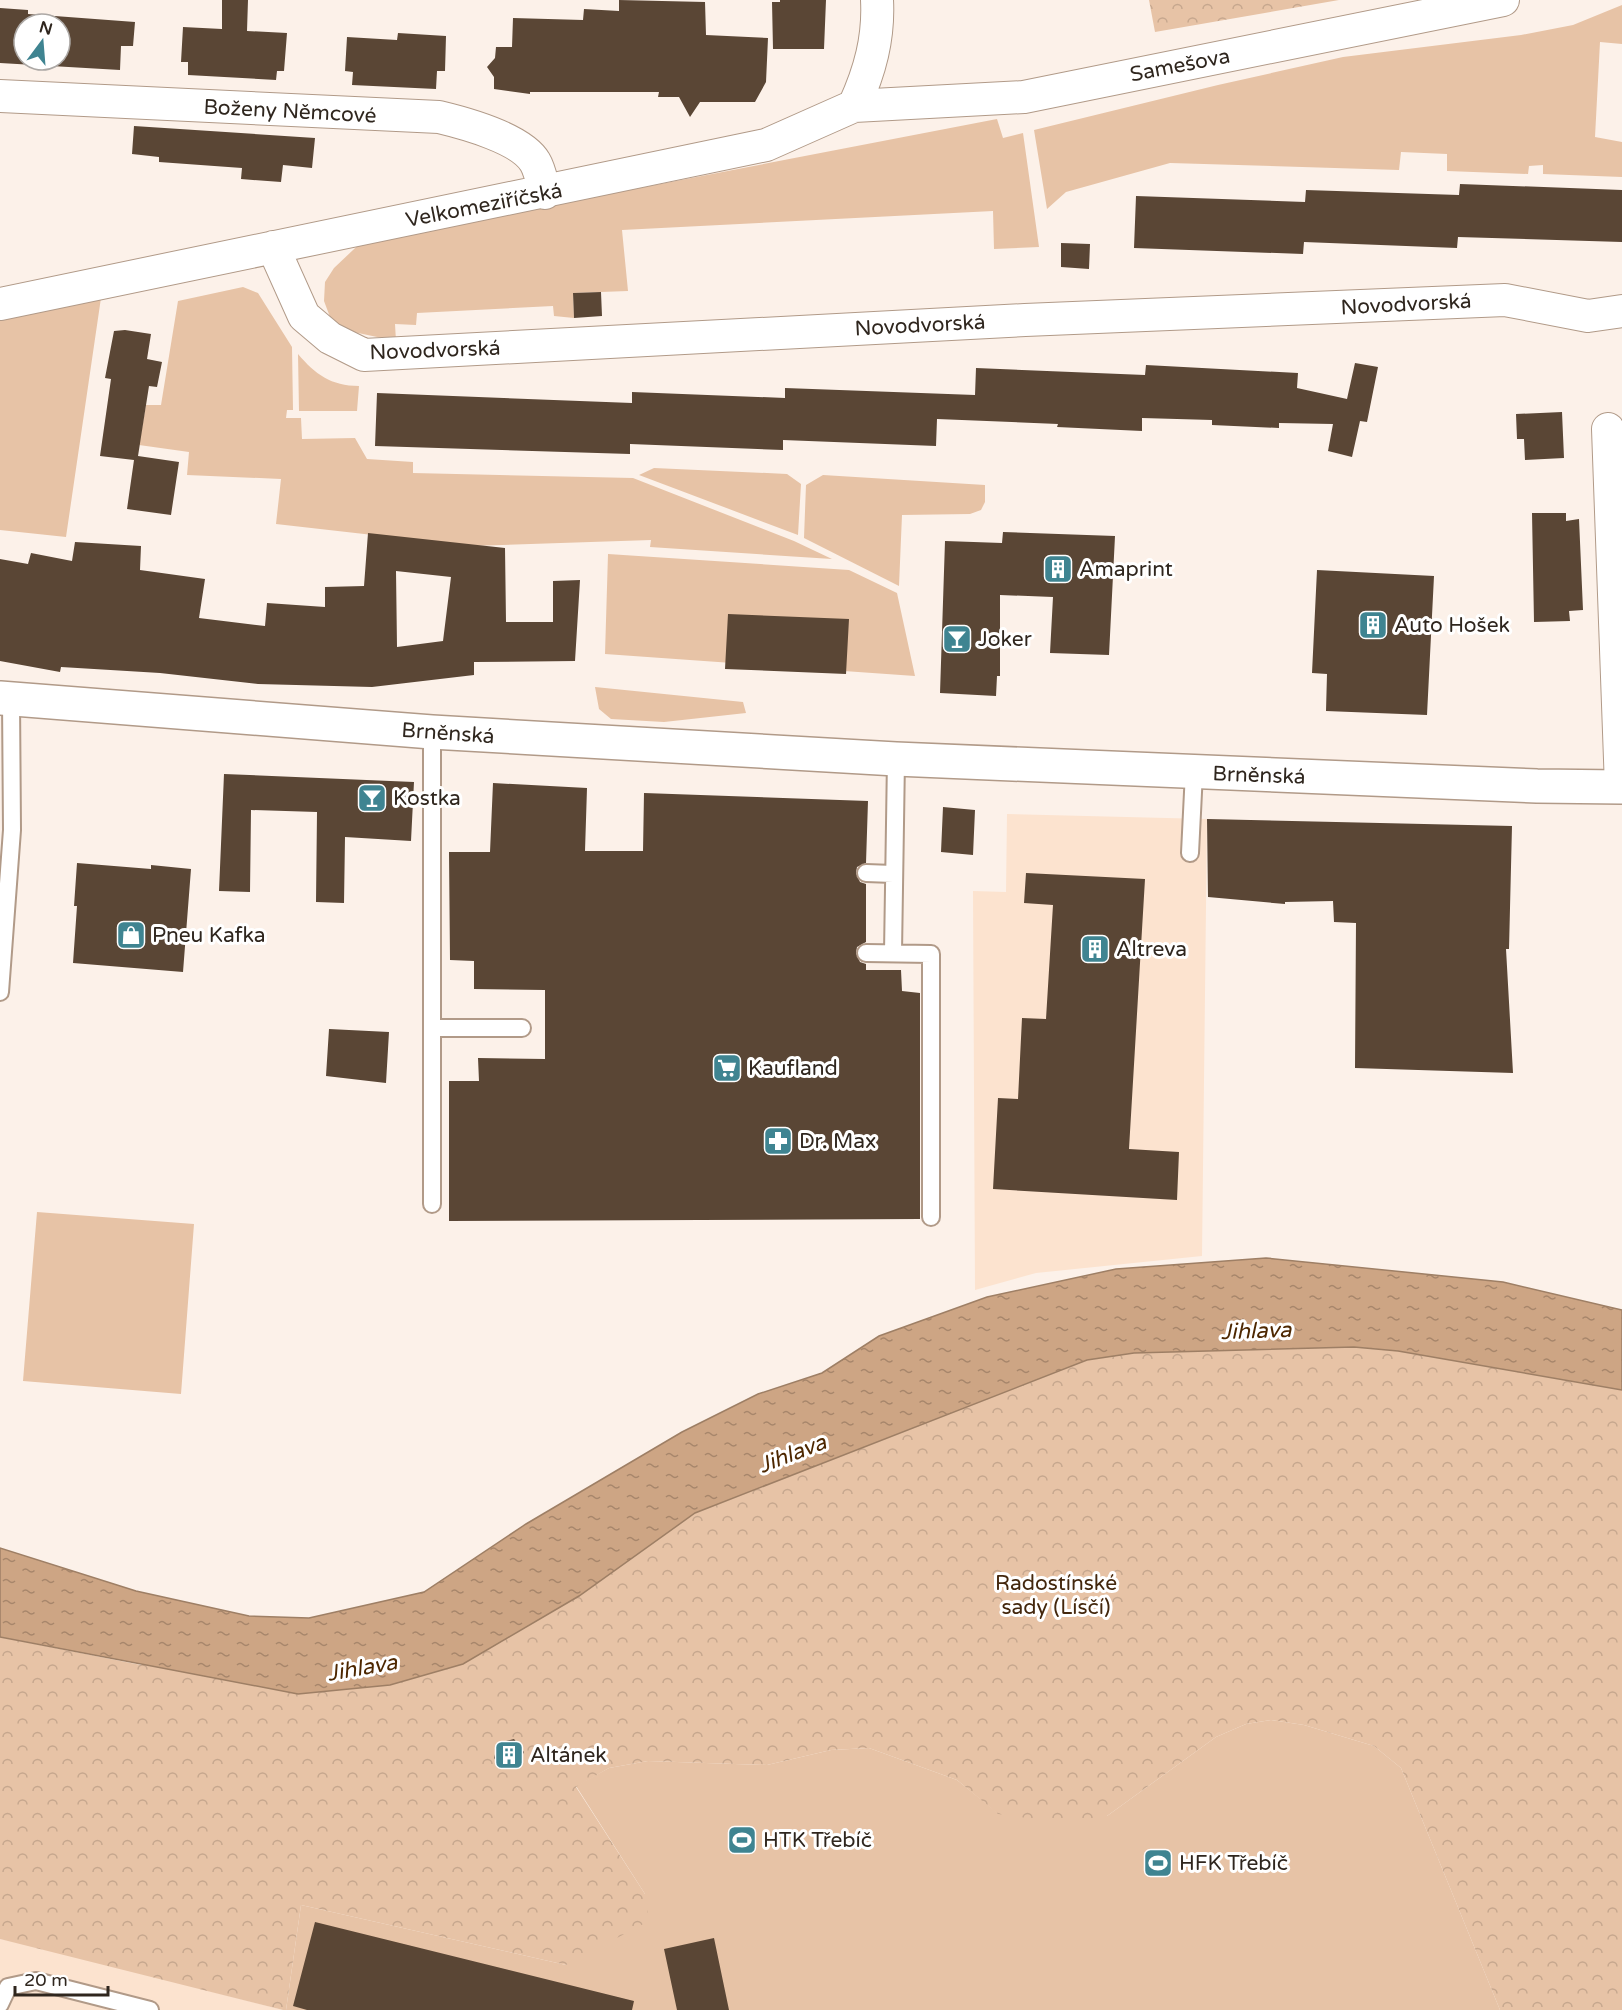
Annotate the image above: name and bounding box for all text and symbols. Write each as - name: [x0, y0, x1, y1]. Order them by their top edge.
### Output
- north arrow: [12, 12, 72, 72]
- text: N: [37, 17, 55, 40]
- street label: Samešova: [1128, 44, 1232, 87]
- street label: Boženy Němcové: [203, 94, 377, 129]
- street label: Velkomeziříčská: [404, 178, 565, 233]
- street label: Novodvorská: [1340, 289, 1472, 320]
- street label: Novodvorská: [854, 310, 986, 341]
- street label: Novodvorská: [369, 336, 501, 365]
- building icon: Amaprint: [1042, 553, 1074, 585]
- place label: Amaprint: [1079, 557, 1173, 582]
- building icon: Auto Hošek: [1357, 609, 1389, 641]
- place label: Auto Hošek: [1394, 613, 1510, 638]
- bar icon: Joker: [941, 623, 973, 655]
- place label: Joker: [978, 627, 1032, 652]
- street label: Brněnská: [401, 718, 495, 749]
- street label: Brněnská: [1212, 761, 1306, 790]
- bar icon: Kostka: [356, 782, 388, 814]
- place label: Kostka: [393, 786, 461, 811]
- shop icon: Pneu Kafka: [115, 919, 147, 951]
- place label: Pneu Kafka: [152, 923, 266, 948]
- building icon: Altreva: [1079, 933, 1111, 965]
- place label: Altreva: [1116, 937, 1187, 962]
- supermarket icon: Kaufland: [711, 1052, 743, 1084]
- place label: Kaufland: [748, 1056, 838, 1081]
- pharmacy icon: Dr. Max: [762, 1125, 794, 1157]
- place label: Dr. Max: [799, 1129, 876, 1154]
- water label: Jihlava: [1220, 1317, 1292, 1345]
- water label: Jihlava: [755, 1429, 831, 1479]
- park label: Radostínské sady (Lísčí): [995, 1571, 1117, 1620]
- water label: Jihlava: [325, 1649, 400, 1687]
- building icon: Altánek: [493, 1739, 525, 1771]
- place label: Altánek: [530, 1743, 607, 1768]
- sports icon: HTK Třebíč: [726, 1824, 758, 1856]
- place label: HTK Třebíč: [763, 1828, 872, 1853]
- sports icon: HFK Třebíč: [1142, 1847, 1174, 1879]
- place label: HFK Třebíč: [1179, 1851, 1288, 1876]
- scale bar: [15, 1959, 108, 1997]
- text: 20 m: [24, 1969, 68, 1991]

